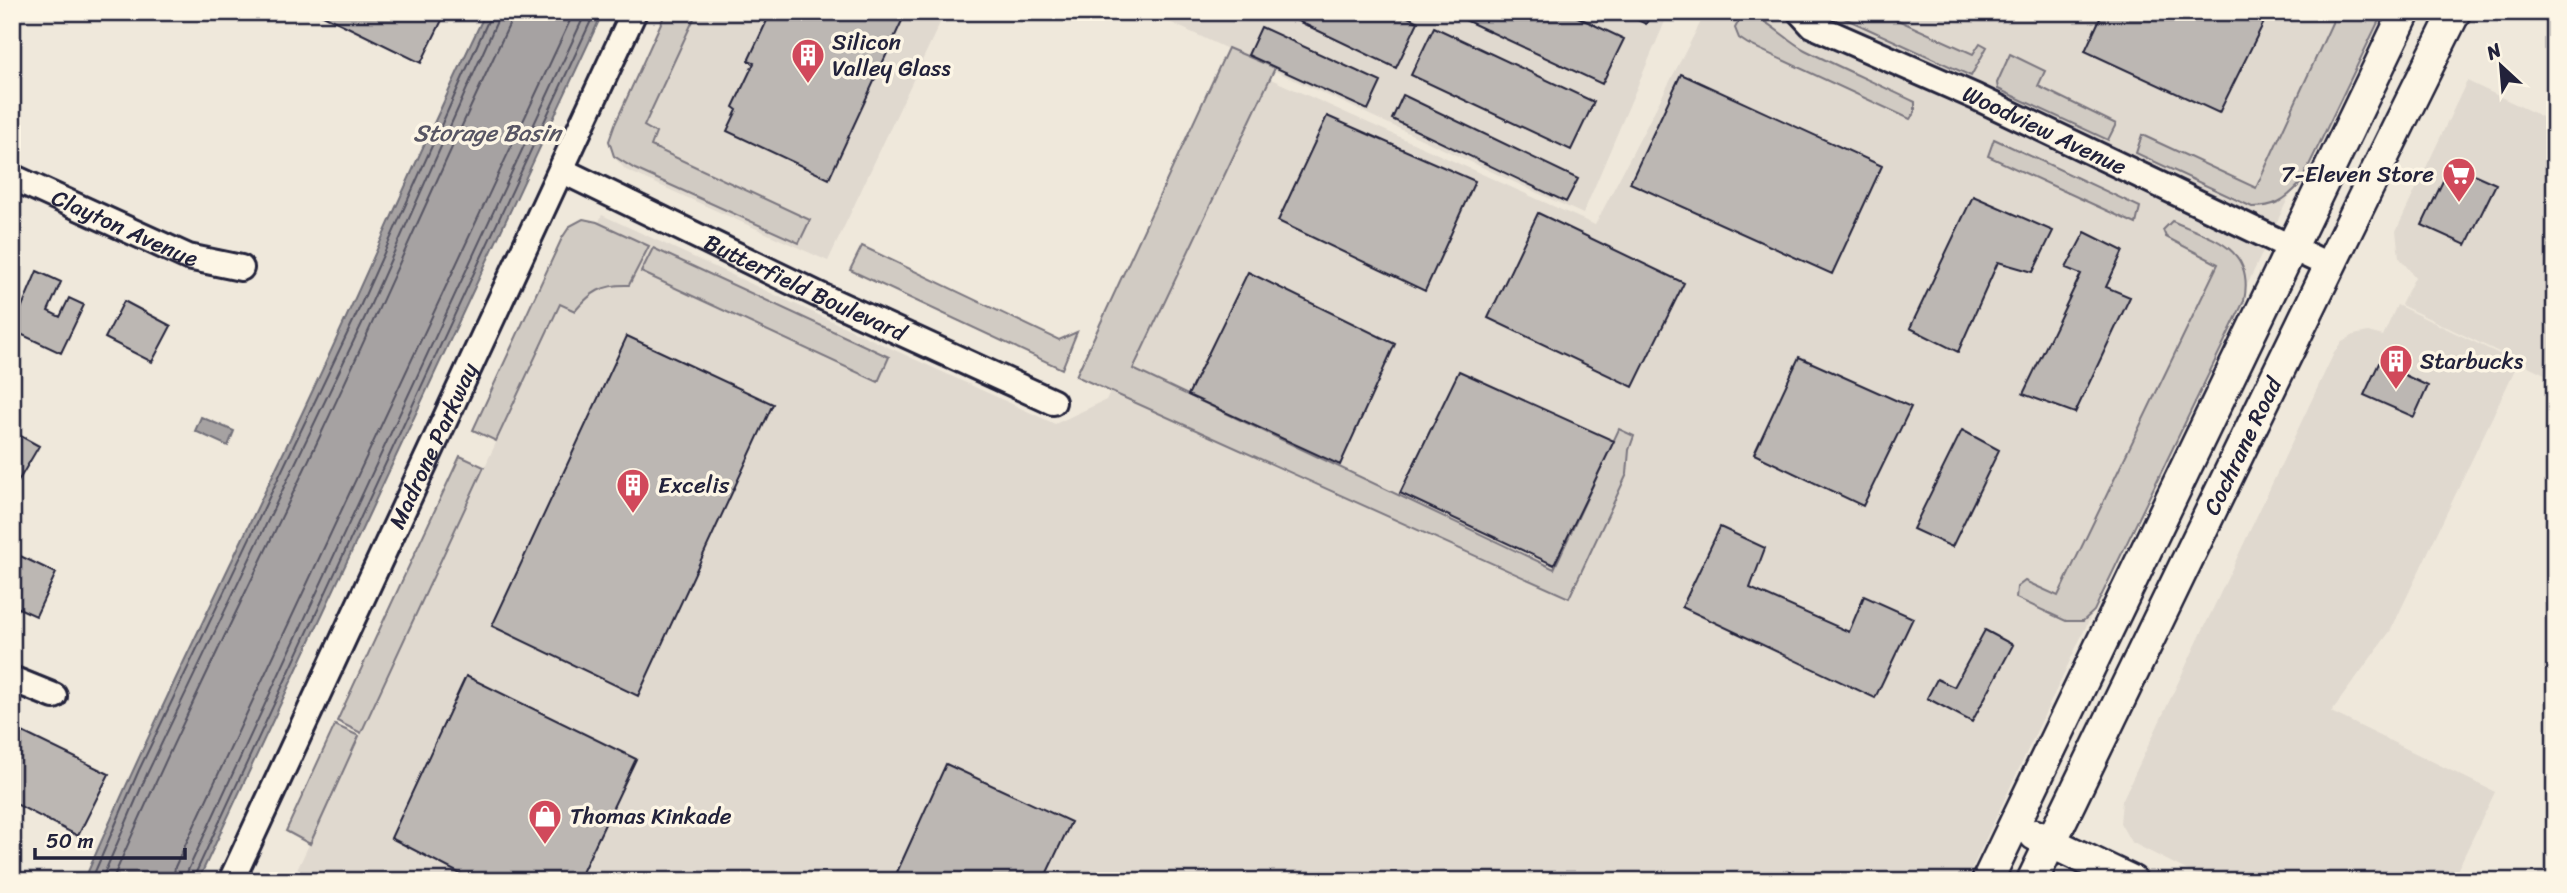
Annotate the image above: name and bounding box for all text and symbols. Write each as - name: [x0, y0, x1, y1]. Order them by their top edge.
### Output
- place label: Silicon Valley Glass: [832, 22, 951, 89]
- north arrow: [2466, 32, 2536, 102]
- text: N: [2480, 33, 2508, 69]
- building icon: Silicon Valley Glass: [789, 36, 827, 85]
- street label: Woodview Avenue: [1956, 73, 2134, 187]
- water label: Storage Basin: [413, 112, 564, 154]
- place label: 7-Eleven Store: [2281, 154, 2434, 195]
- supermarket icon: 7-Eleven Store: [2440, 155, 2478, 204]
- street label: Clayton Avenue: [45, 177, 201, 279]
- street label: Butterfield Boulevard: [697, 222, 915, 354]
- place label: Starbucks: [2420, 341, 2524, 382]
- building icon: Starbucks: [2377, 342, 2415, 391]
- street label: Madrone Parkway: [377, 355, 489, 536]
- street label: Cochrane Road: [2191, 368, 2294, 522]
- place label: Excelis: [658, 465, 730, 506]
- building icon: Excelis: [614, 466, 652, 515]
- place label: Thomas Kinkade: [570, 796, 732, 837]
- shop icon: Thomas Kinkade: [526, 797, 564, 846]
- scale bar: [35, 816, 186, 860]
- text: 50 m: [46, 822, 94, 860]

